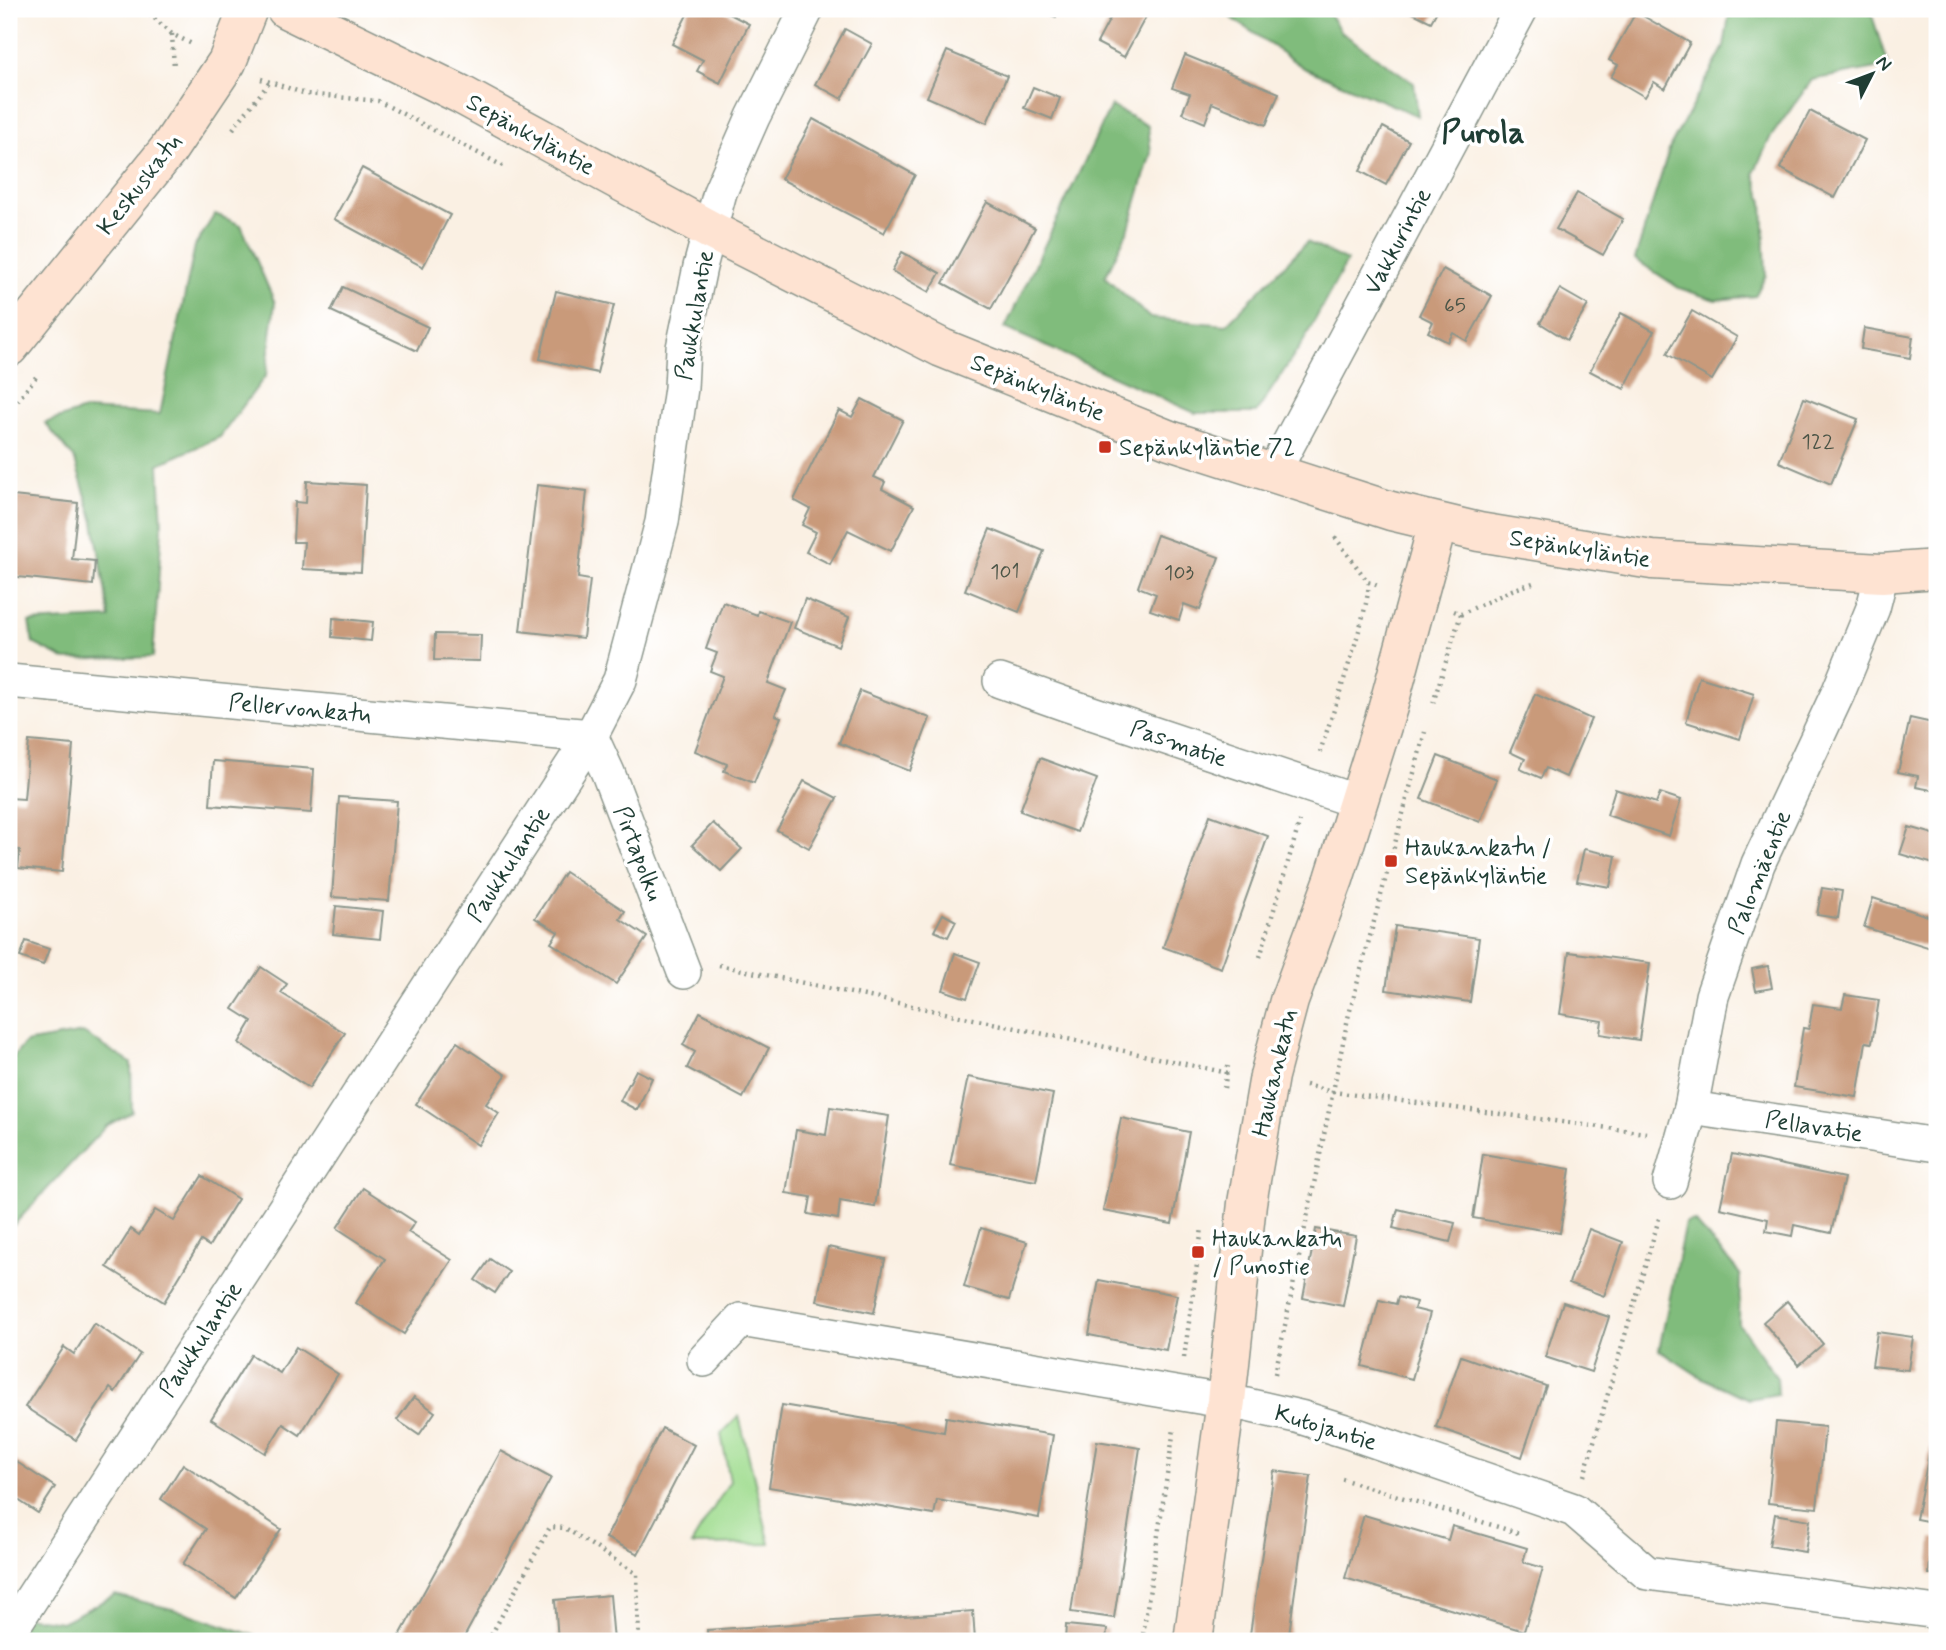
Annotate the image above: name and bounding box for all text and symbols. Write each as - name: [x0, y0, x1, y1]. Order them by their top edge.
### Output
- north arrow: [1838, 38, 1908, 108]
- text: N: [1870, 51, 1897, 77]
- street label: Sepänkyläntie: [460, 87, 600, 183]
- district label: Purola: [1441, 112, 1525, 154]
- street label: Keskuskatu: [91, 128, 190, 242]
- street label: Vakkurintie: [1357, 183, 1440, 301]
- street label: Paukkulantie: [669, 248, 722, 383]
- house number: 65: [1444, 292, 1466, 320]
- street label: Sepänkyläntie: [966, 347, 1109, 429]
- house number: 122: [1802, 428, 1835, 456]
- place label: Sepänkyläntie 72: [1119, 433, 1295, 464]
- marker: Sepänkyläntie 72: [1097, 439, 1113, 455]
- street label: Sepänkyläntie: [1507, 523, 1653, 576]
- house number: 101: [990, 558, 1020, 586]
- house number: 103: [1164, 559, 1194, 587]
- street label: Pellervonkatu: [227, 688, 372, 731]
- street label: Pasmatie: [1126, 713, 1231, 776]
- street label: Paukkulantie: [460, 801, 558, 929]
- street label: Pirtapolku: [605, 802, 670, 905]
- street label: Palomäentie: [1721, 806, 1799, 939]
- place label: Haukankatu / Sepänkyläntie: [1405, 833, 1552, 892]
- marker: Haukankatu / Sepänkyläntie: [1383, 853, 1399, 869]
- street label: Haukankatu: [1246, 1007, 1305, 1140]
- street label: Pellavatie: [1763, 1104, 1865, 1151]
- place label: Haukankatu / Punostie: [1212, 1224, 1342, 1283]
- marker: Haukankatu / Punostie: [1190, 1244, 1206, 1260]
- street label: Paukkulantie: [152, 1276, 250, 1404]
- street label: Kutojantie: [1271, 1398, 1381, 1459]

